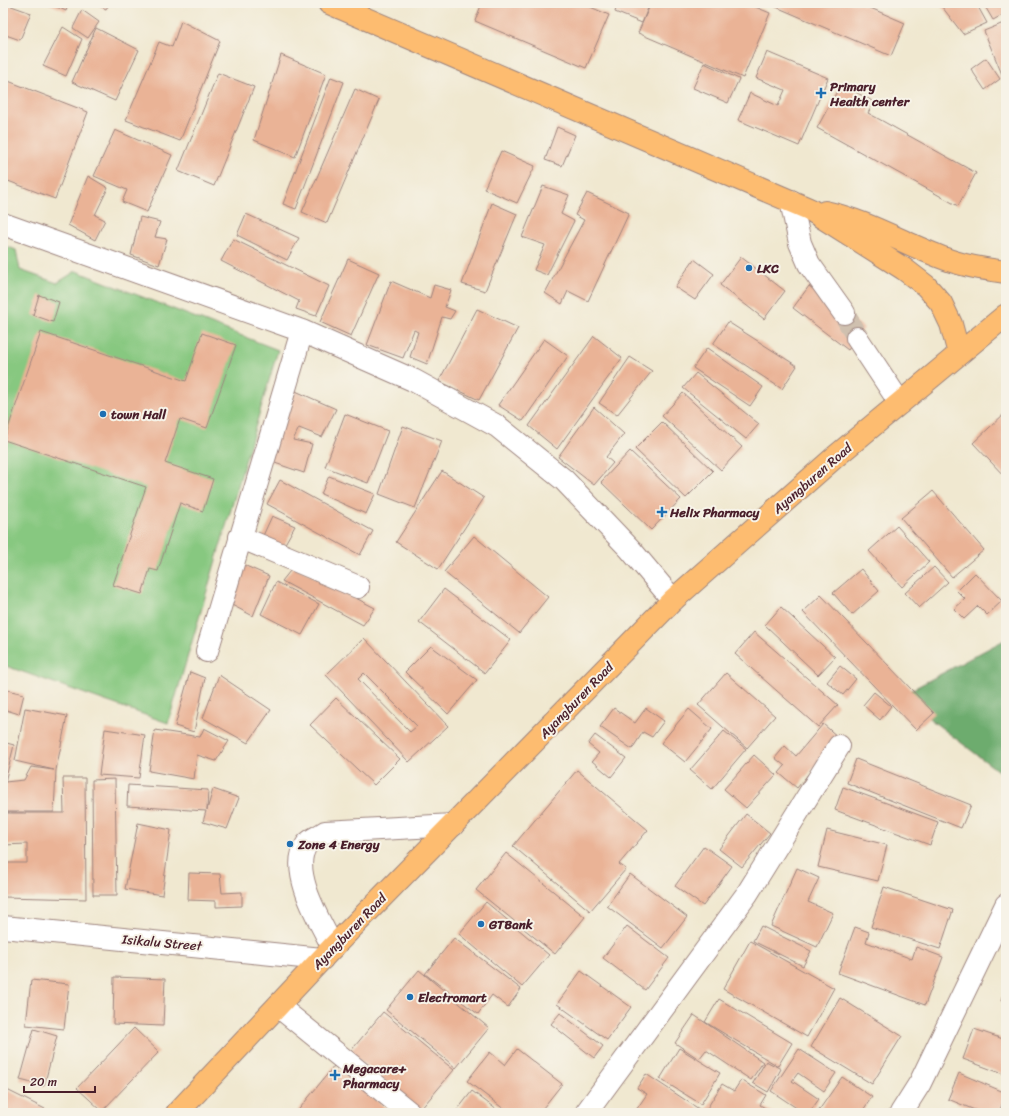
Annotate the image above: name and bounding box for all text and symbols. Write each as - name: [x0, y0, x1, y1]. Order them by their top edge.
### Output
- place label: Primary Health center: [829, 75, 911, 113]
- marker: Primary Health center: [815, 87, 827, 99]
- place label: LKC: [757, 257, 779, 280]
- marker: LKC: [744, 263, 754, 273]
- place label: town Hall: [111, 403, 167, 426]
- marker: town Hall: [98, 409, 108, 419]
- street label: Ayangburen Road: [767, 436, 858, 520]
- place label: Helix Pharmacy: [669, 501, 760, 524]
- marker: Helix Pharmacy: [657, 507, 667, 517]
- street label: Ayangburen Road: [533, 656, 620, 745]
- place label: Zone 4 Energy: [297, 833, 381, 856]
- marker: Zone 4 Energy: [285, 839, 295, 849]
- street label: Ayangburen Road: [306, 887, 393, 976]
- place label: GTBank: [488, 913, 534, 936]
- marker: GTBank: [476, 919, 486, 929]
- street label: Isikalu Street: [120, 927, 204, 958]
- place label: Electromart: [418, 986, 487, 1009]
- marker: Electromart: [405, 992, 415, 1002]
- place label: Megacare+ Pharmacy: [342, 1057, 406, 1095]
- scale bar: [24, 1068, 95, 1094]
- marker: Megacare+ Pharmacy: [330, 1070, 340, 1080]
- text: 20 m: [30, 1071, 57, 1093]

